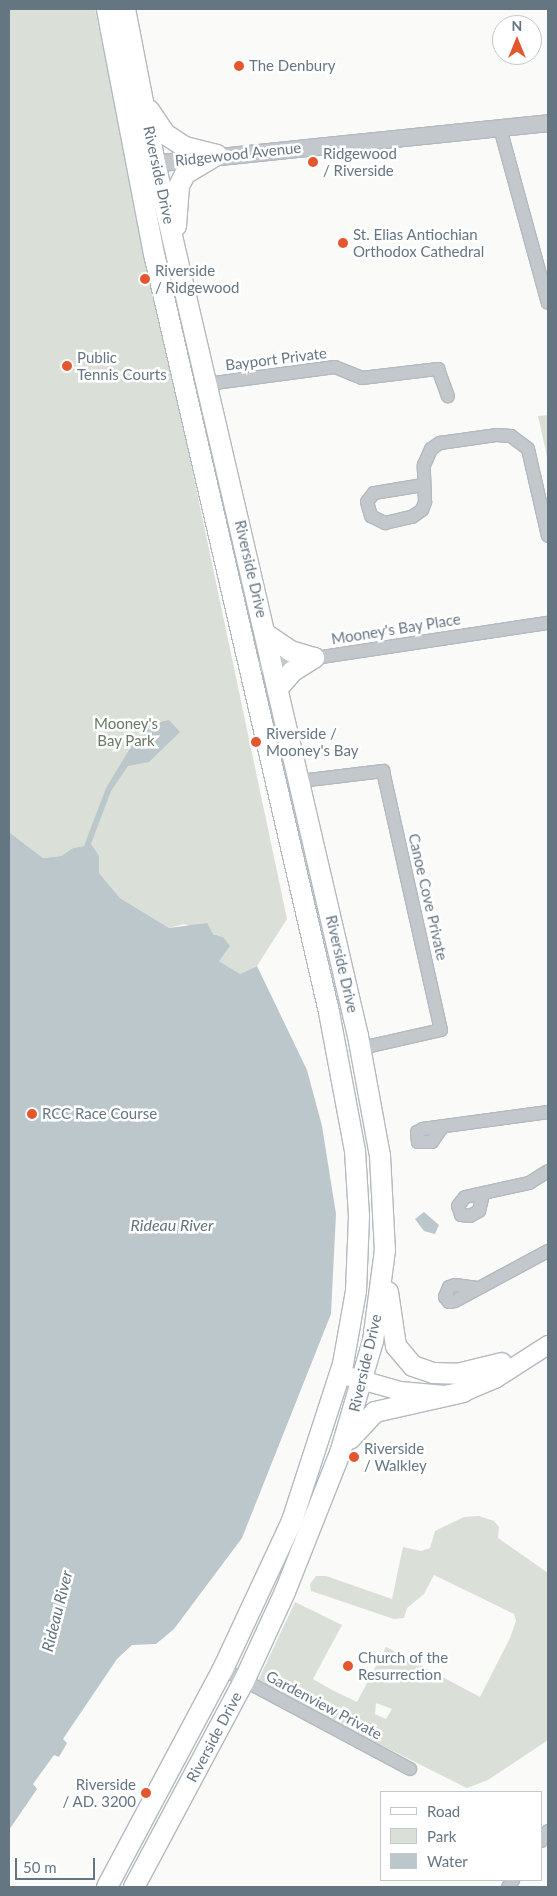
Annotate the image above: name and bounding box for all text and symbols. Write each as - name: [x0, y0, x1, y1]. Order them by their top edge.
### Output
- north arrow: [492, 15, 542, 65]
- text: N: [512, 17, 522, 34]
- place label: The Denbury: [249, 57, 335, 75]
- marker: The Denbury: [233, 60, 245, 72]
- street label: Riverside Drive: [140, 124, 178, 226]
- street label: Ridgewood Avenue: [174, 138, 302, 170]
- place label: Ridgewood / Riverside: [323, 144, 397, 179]
- marker: Ridgewood / Riverside: [307, 156, 319, 168]
- place label: St. Elias Antiochian Orthodox Cathedral: [353, 225, 484, 260]
- marker: St. Elias Antiochian Orthodox Cathedral: [337, 237, 349, 249]
- place label: Riverside / Ridgewood: [155, 261, 240, 296]
- marker: Riverside / Ridgewood: [139, 273, 151, 285]
- street label: Bayport Private: [224, 344, 328, 374]
- place label: Public Tennis Courts: [77, 348, 167, 383]
- marker: Public Tennis Courts: [61, 360, 73, 372]
- street label: Riverside Drive: [231, 518, 271, 620]
- street label: Mooney's Bay Place: [330, 610, 462, 648]
- park label: Mooney's Bay Park: [94, 714, 158, 749]
- place label: Riverside / Mooney's Bay: [266, 724, 358, 759]
- marker: Riverside / Mooney's Bay: [250, 736, 262, 748]
- street label: Canoe Cove Private: [405, 832, 451, 962]
- street label: Riverside Drive: [322, 913, 362, 1015]
- place label: RCC Race Course: [42, 1105, 157, 1123]
- marker: RCC Race Course: [26, 1108, 38, 1120]
- water label: Rideau River: [131, 1215, 213, 1235]
- street label: Riverside Drive: [345, 1312, 385, 1414]
- place label: Riverside / Walkley: [364, 1439, 427, 1474]
- marker: Riverside / Walkley: [348, 1451, 360, 1463]
- water label: Rideau River: [38, 1568, 76, 1654]
- place label: Church of the Resurrection: [358, 1648, 448, 1683]
- marker: Church of the Resurrection: [342, 1660, 354, 1672]
- street label: Gardenview Private: [263, 1667, 385, 1743]
- street label: Riverside Drive: [183, 1689, 245, 1785]
- place label: Riverside / AD. 3200: [62, 1775, 136, 1810]
- marker: Riverside / AD. 3200: [140, 1787, 152, 1799]
- legend: [380, 1791, 542, 1881]
- text: Road: [427, 1802, 460, 1820]
- text: Park: [427, 1827, 456, 1845]
- scale bar: [18, 1848, 98, 1880]
- text: Water: [427, 1852, 468, 1870]
- text: 50 m: [23, 1858, 57, 1876]

